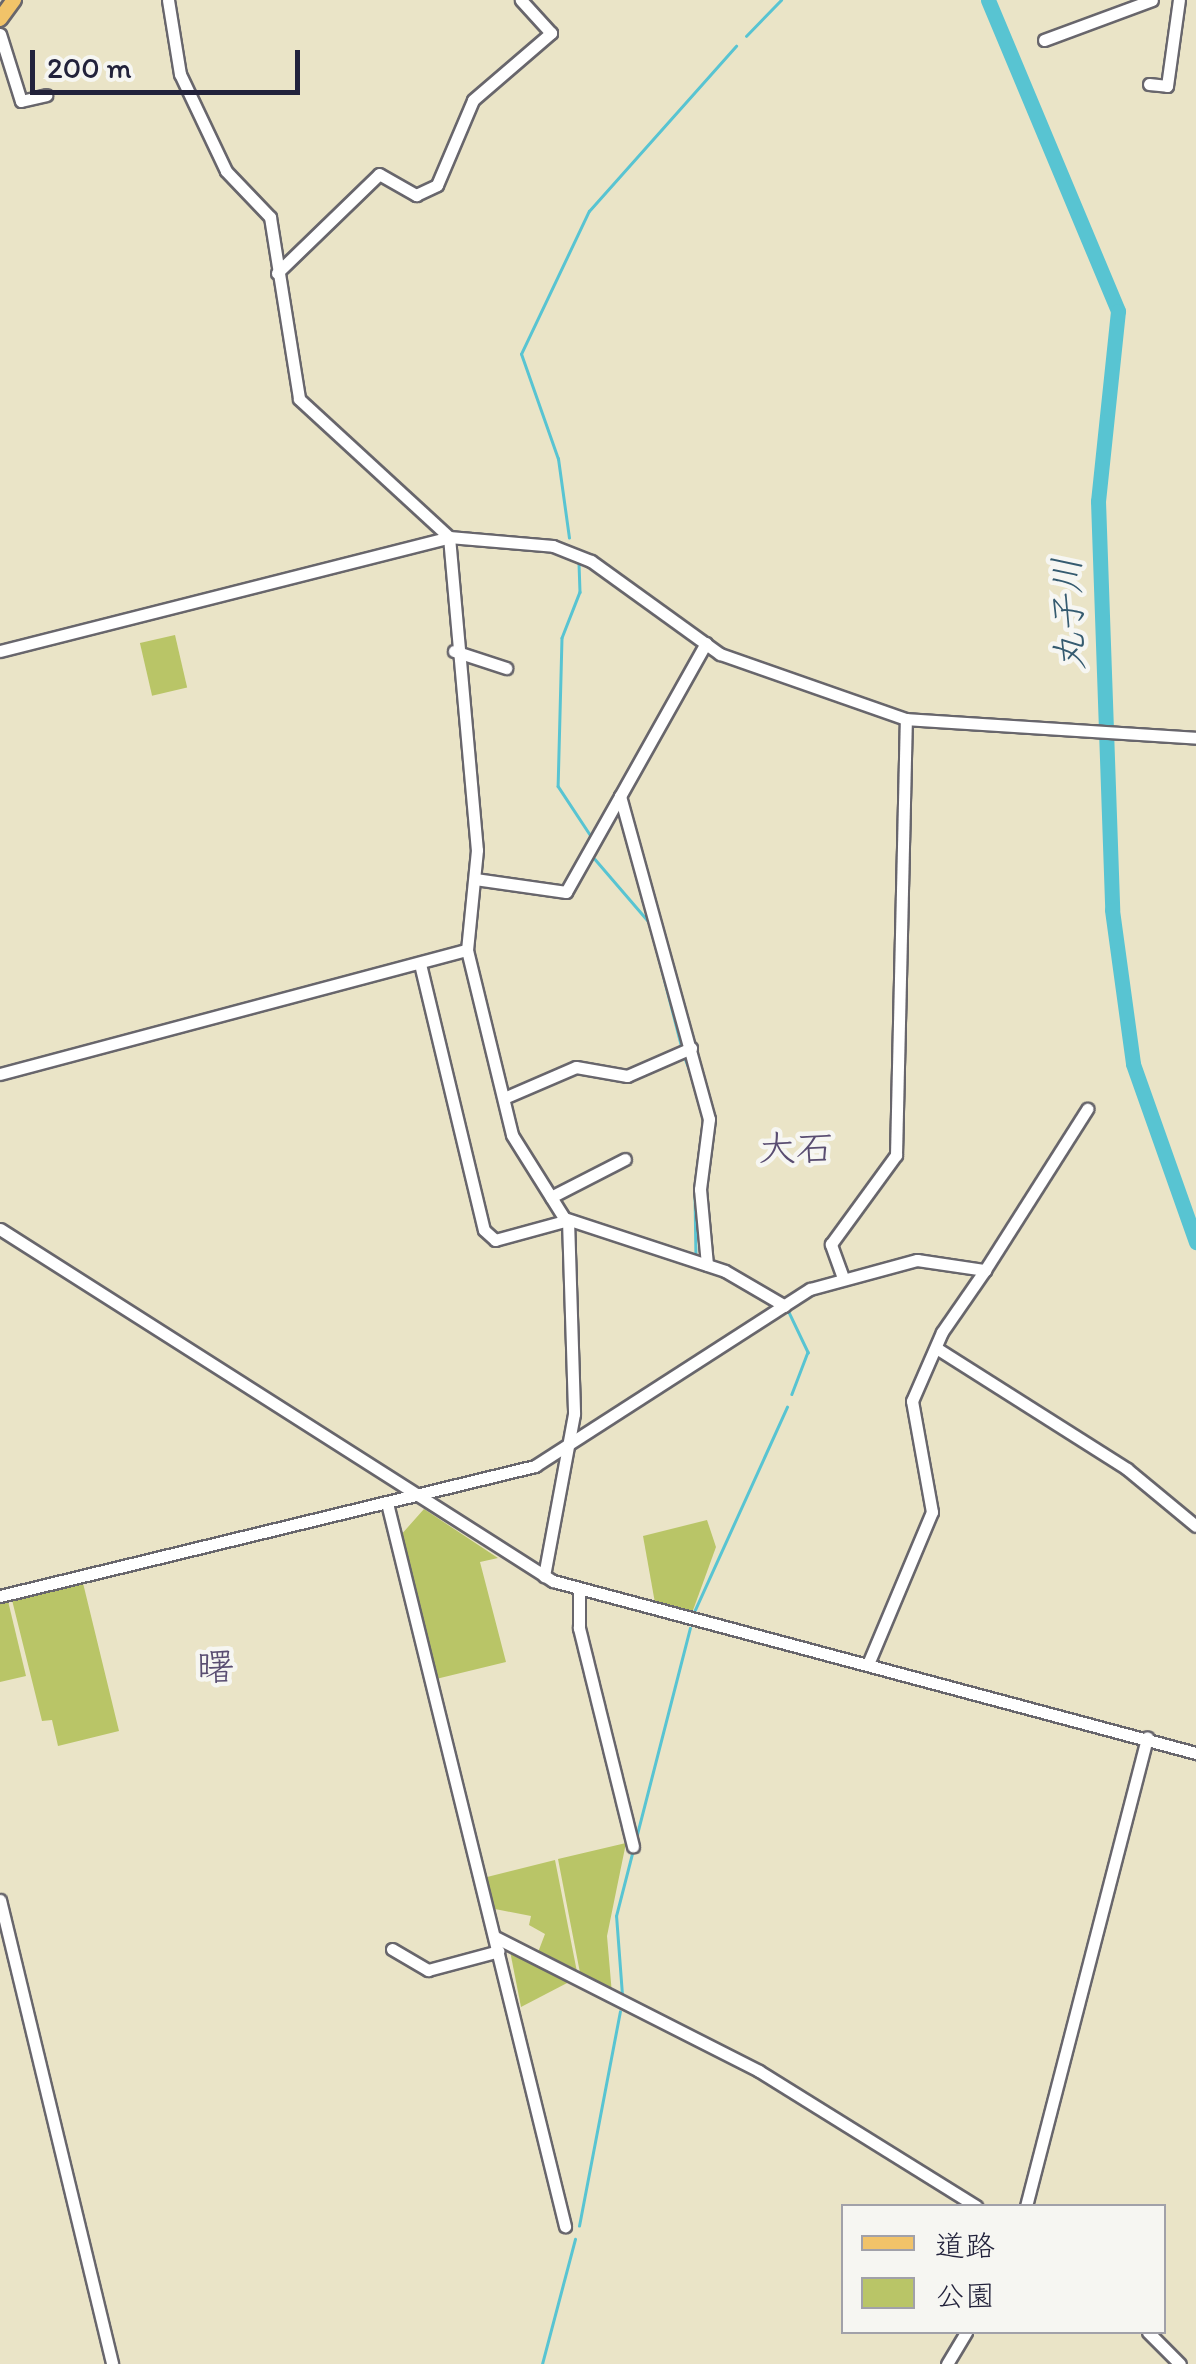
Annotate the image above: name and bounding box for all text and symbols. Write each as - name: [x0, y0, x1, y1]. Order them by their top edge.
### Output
- scale bar: [35, 30, 305, 92]
- text: 200 m: [47, 49, 132, 86]
- water label: 丸子川: [1044, 556, 1094, 672]
- district label: 大石: [758, 1126, 834, 1172]
- district label: 曙: [196, 1645, 234, 1691]
- legend: [841, 2204, 1166, 2334]
- text: 道路: [935, 2227, 995, 2264]
- text: 公園: [935, 2277, 995, 2314]

